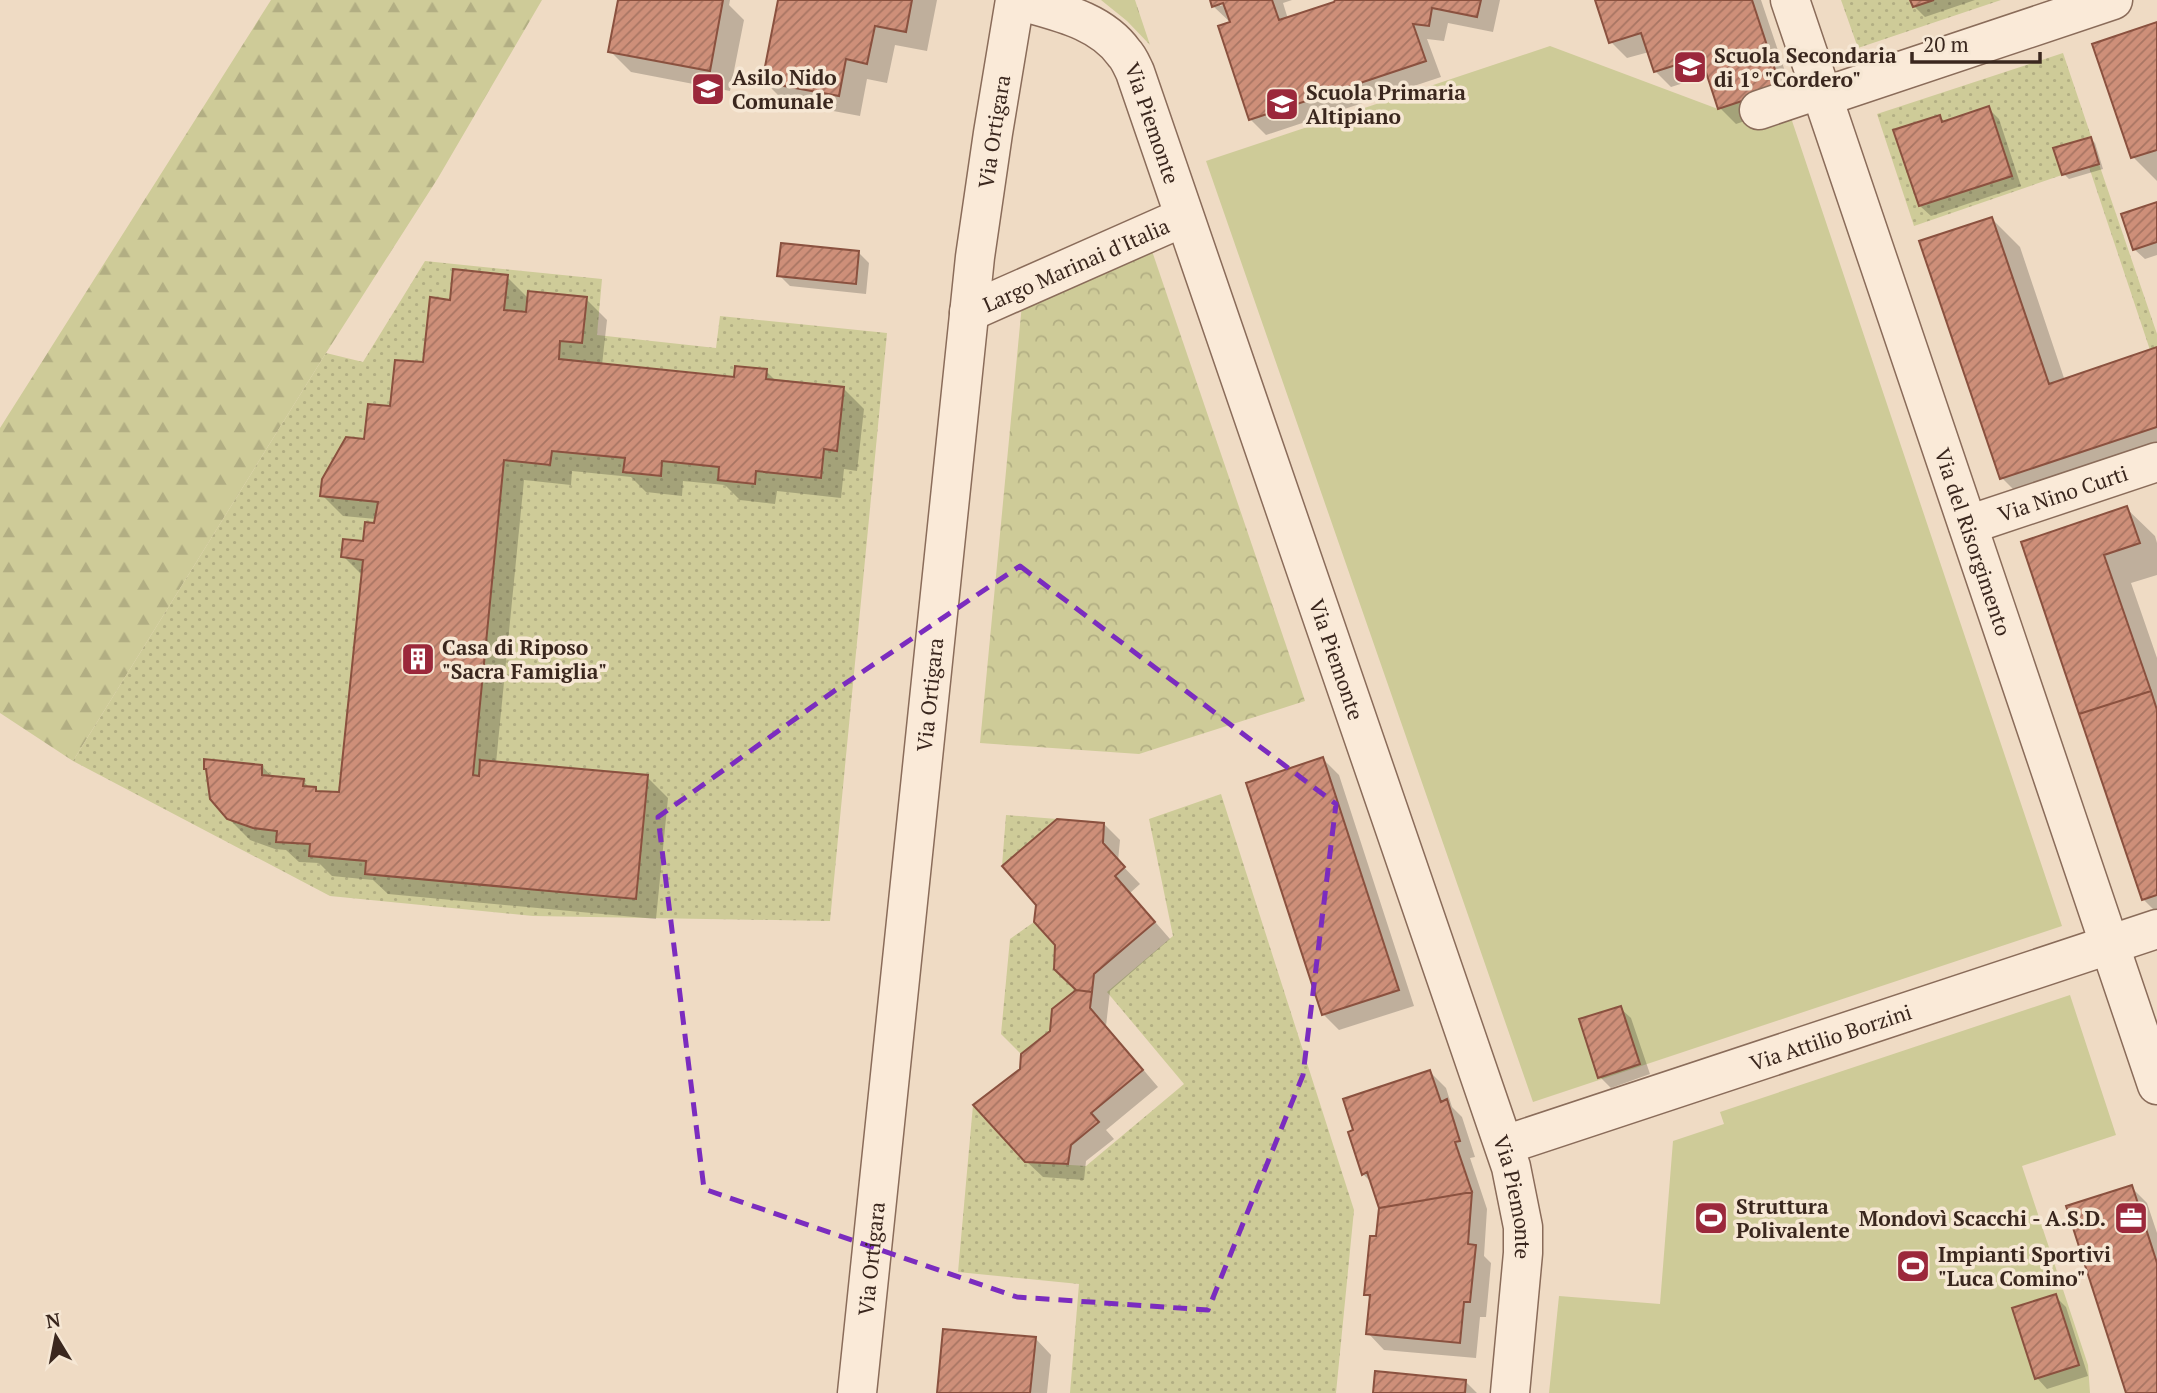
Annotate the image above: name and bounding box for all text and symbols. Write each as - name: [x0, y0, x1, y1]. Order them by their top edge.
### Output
- scale bar: [1912, 21, 2040, 65]
- text: 20 m: [1923, 30, 1969, 58]
- place label: Scuola Secondaria di 1° "Cordero": [1714, 41, 1897, 93]
- school or university icon: Scuola Secondaria di 1° "Cordero": [1671, 48, 1709, 86]
- street label: Via Piemonte: [1118, 58, 1186, 187]
- place label: Asilo Nido Comunale: [732, 63, 837, 115]
- school or university icon: Asilo Nido Comunale: [689, 70, 727, 108]
- street label: Via Ortigara: [971, 72, 1016, 190]
- place label: Scuola Primaria Altipiano: [1306, 78, 1466, 130]
- school or university icon: Scuola Primaria Altipiano: [1263, 85, 1301, 123]
- street label: Largo Marinai d'Italia: [978, 211, 1174, 318]
- street label: Via del Risorgimento: [1929, 444, 2018, 639]
- street label: Via Nino Curti: [1994, 459, 2131, 528]
- street label: Via Piemonte: [1303, 595, 1370, 724]
- place label: Casa di Riposo "Sacra Famiglia": [442, 633, 607, 685]
- street label: Via Ortigara: [910, 636, 949, 753]
- building icon: Casa di Riposo "Sacra Famiglia": [399, 640, 437, 678]
- street label: Via Attilio Borzini: [1746, 997, 1915, 1077]
- street label: Via Piemonte: [1487, 1131, 1537, 1261]
- place label: Struttura Polivalente: [1736, 1192, 1850, 1244]
- sports icon: Struttura Polivalente: [1692, 1199, 1730, 1237]
- office icon: Mondovì Scacchi - A.S.D.: [2112, 1199, 2150, 1237]
- street label: Via Ortigara: [851, 1200, 891, 1317]
- place label: Mondovì Scacchi - A.S.D.: [1859, 1204, 2106, 1232]
- place label: Impianti Sportivi "Luca Comino": [1938, 1240, 2111, 1292]
- sports icon: Impianti Sportivi "Luca Comino": [1894, 1247, 1932, 1285]
- north arrow: [21, 1302, 91, 1372]
- text: N: [44, 1306, 63, 1333]

